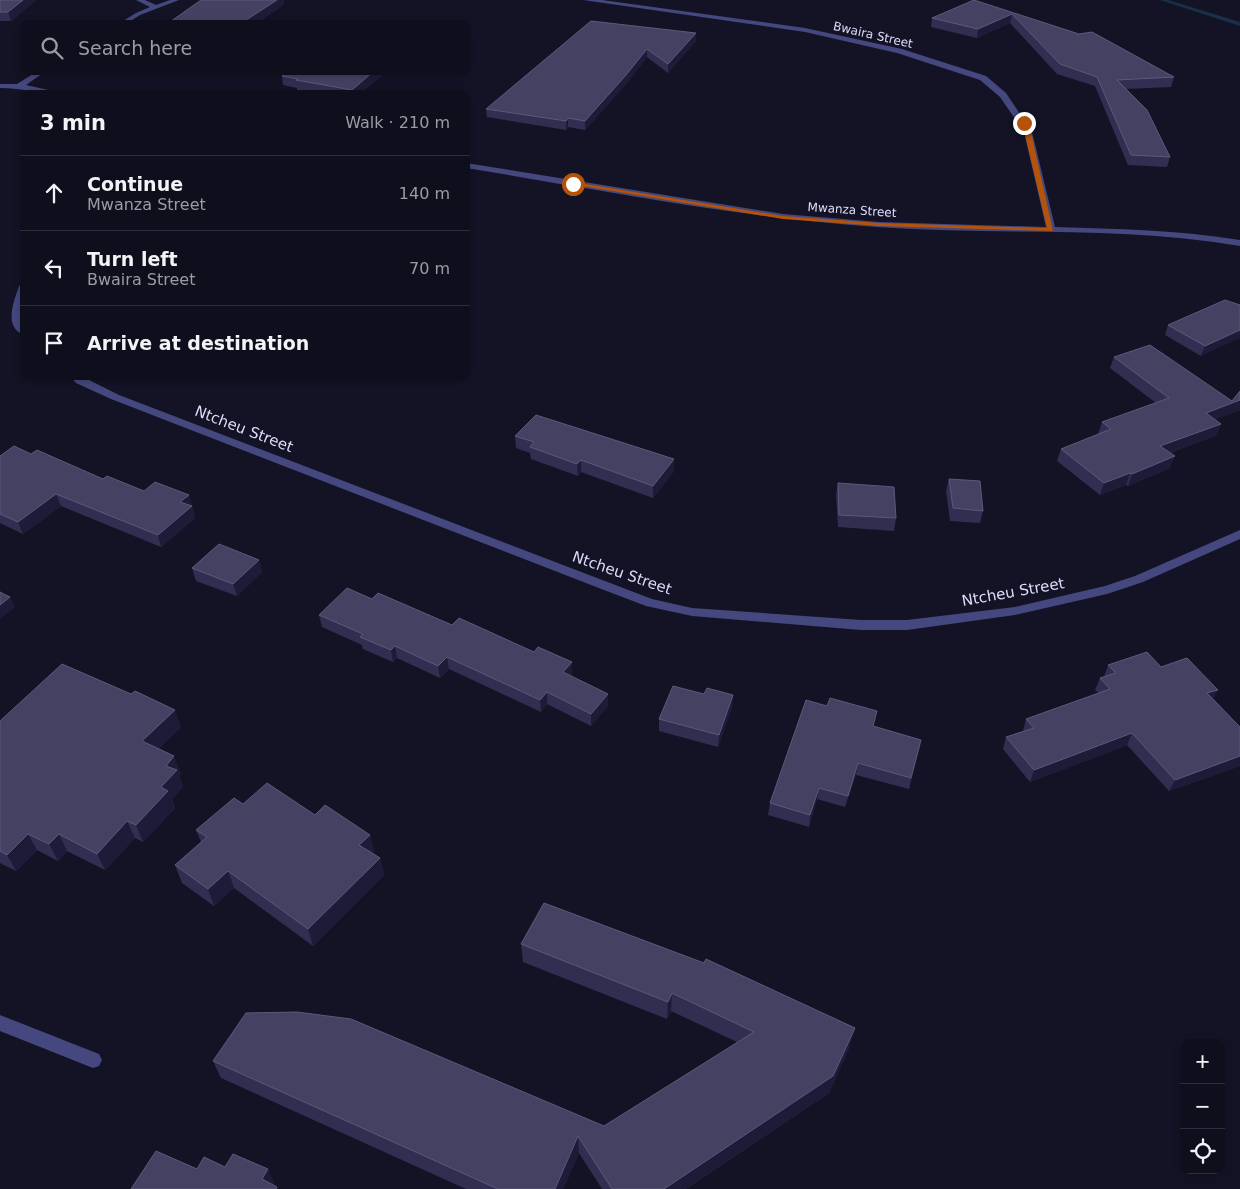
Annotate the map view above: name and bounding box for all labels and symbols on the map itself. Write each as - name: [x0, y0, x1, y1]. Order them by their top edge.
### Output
- street label: Bwaira Street: [832, 19, 914, 51]
- route end: [1013, 112, 1036, 135]
- route start: [562, 173, 585, 196]
- street label: Mwanza Street: [807, 200, 897, 220]
- street label: Ntcheu Street: [192, 402, 296, 456]
- street label: Ntcheu Street: [570, 548, 674, 598]
- street label: Ntcheu Street: [960, 574, 1066, 610]

